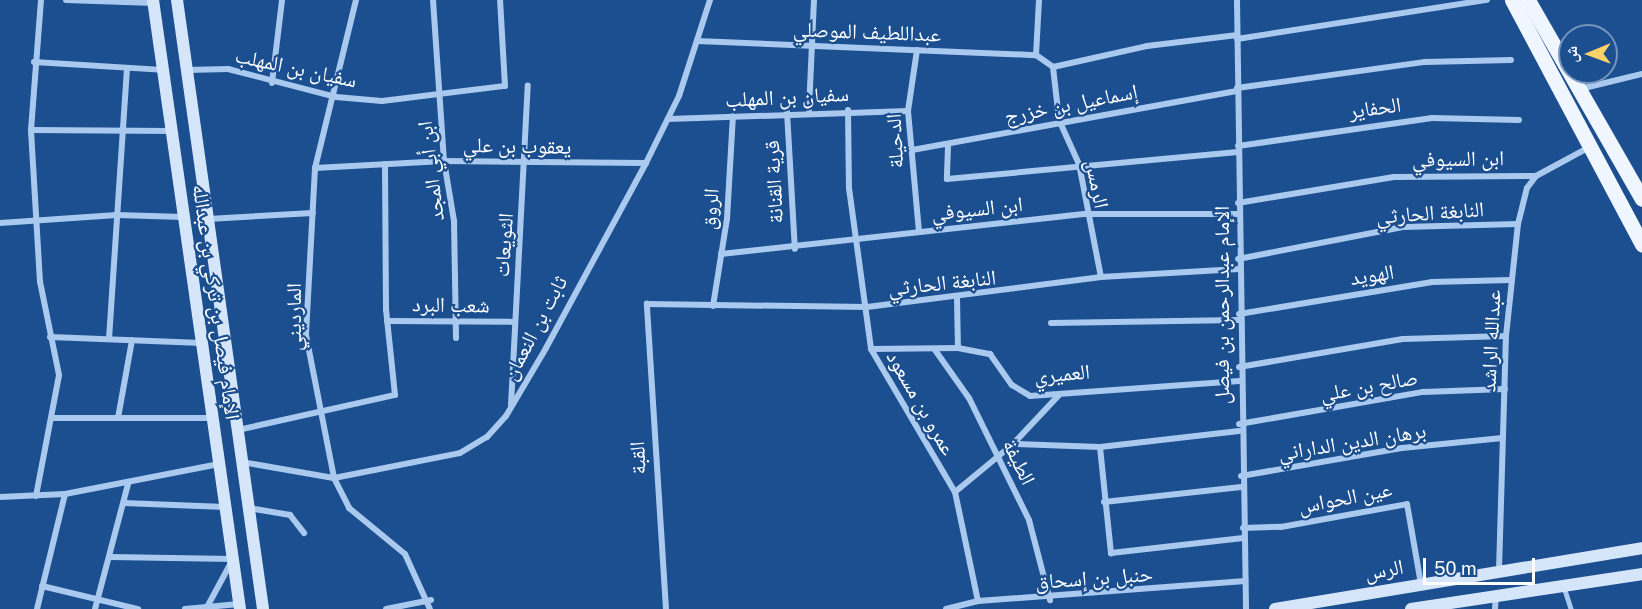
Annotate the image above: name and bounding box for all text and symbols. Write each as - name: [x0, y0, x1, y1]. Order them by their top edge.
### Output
- street label: عبداللطيف الموصلي: [792, 17, 942, 47]
- north arrow: [1558, 24, 1618, 84]
- street label: سفيان بن المهلب: [233, 43, 359, 93]
- text: ش: [1562, 46, 1581, 63]
- street label: إسماعيل بن خزرج: [1002, 79, 1140, 129]
- street label: سفيان بن المهلب: [725, 81, 849, 113]
- street label: الحفاير: [1347, 92, 1403, 124]
- street label: الدحيلة: [881, 113, 909, 169]
- street label: ابن أبي المجد: [412, 120, 450, 222]
- street label: يعقوب بن علي: [463, 132, 571, 160]
- street label: قرية القنانة: [759, 140, 789, 224]
- street label: ابن السيوفي: [1412, 146, 1504, 172]
- street label: الرمس: [1080, 158, 1114, 210]
- street label: الإمام فيصل بن تركي بن عبدالله: [187, 183, 245, 421]
- street label: الروق: [696, 187, 724, 231]
- street label: ابن السيوفي: [930, 192, 1024, 226]
- street label: النابغة الحارثي: [1375, 197, 1485, 229]
- street label: الإمام عبدالرحمن بن فيصل: [1209, 206, 1235, 404]
- street label: الثويعات: [489, 212, 519, 278]
- street label: الهويد: [1348, 259, 1396, 291]
- street label: النابغة الحارثي: [887, 265, 997, 301]
- street label: ثابت بن النعمان: [497, 272, 573, 384]
- street label: المارديني: [281, 283, 307, 351]
- street label: عبدالله الراشد: [1476, 289, 1506, 393]
- street label: شعب البرد: [412, 292, 490, 318]
- street label: عمرو بن مسعود: [881, 346, 961, 460]
- street label: العميري: [1033, 359, 1091, 389]
- street label: صالح بن علي: [1318, 365, 1420, 407]
- street label: برهان الدين الداراني: [1276, 418, 1428, 466]
- street label: الطيفة: [997, 435, 1041, 489]
- street label: القبة: [625, 441, 651, 475]
- street label: عين الحواس: [1296, 477, 1394, 519]
- scale bar: [1426, 546, 1538, 584]
- street label: الرس: [1363, 554, 1405, 586]
- text: 50 m: [1434, 558, 1477, 579]
- street label: حنبل بن إسحاق: [1034, 561, 1154, 595]

